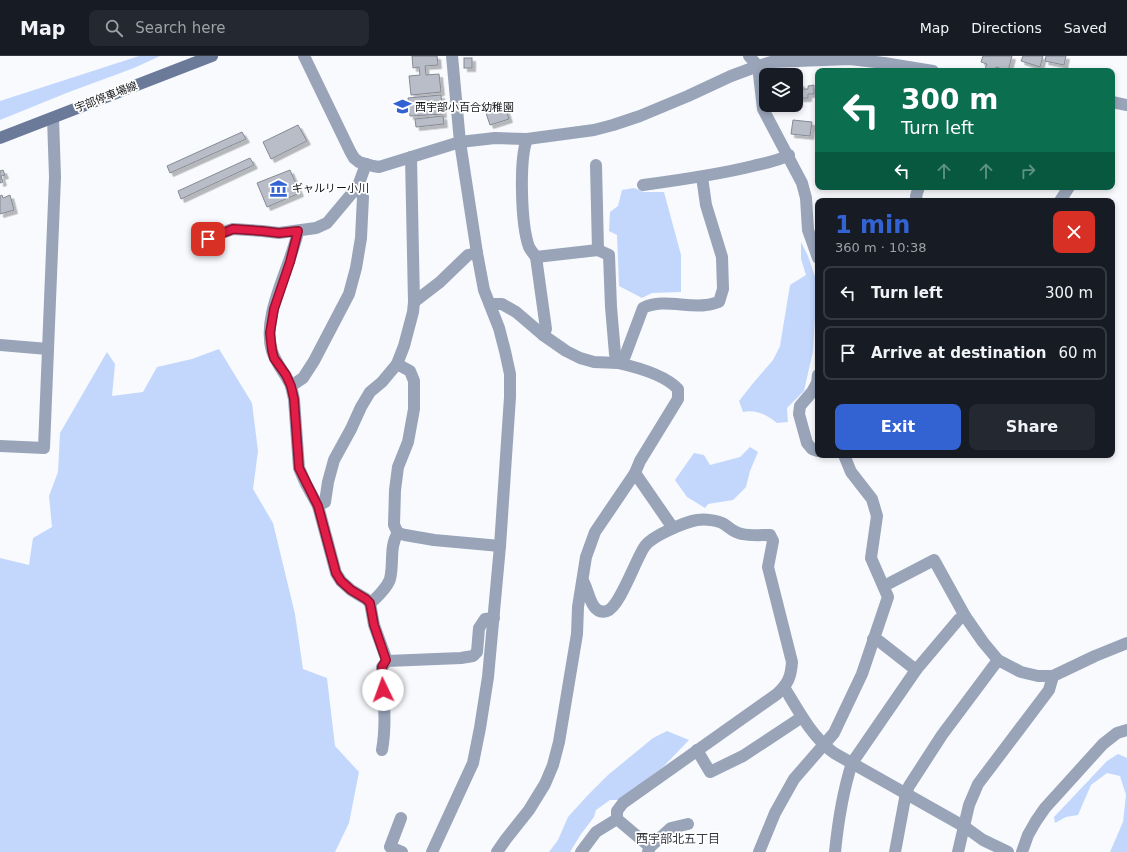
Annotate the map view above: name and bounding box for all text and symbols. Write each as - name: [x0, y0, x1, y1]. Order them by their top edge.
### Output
- search box: [89, 10, 369, 46]
- text: Map: [20, 17, 65, 39]
- icon: search: [103, 17, 125, 39]
- text: Search here: [135, 19, 225, 37]
- text: Map: [920, 20, 949, 36]
- text: Directions: [971, 20, 1042, 36]
- text: Saved: [1064, 20, 1107, 36]
- map controls: [759, 68, 803, 112]
- button: layers: [759, 68, 803, 112]
- street label: 宇部停車場線: [73, 79, 139, 115]
- text: 300 m: [901, 83, 998, 116]
- icon: left: [835, 84, 887, 136]
- school or university icon: 西宇部小百合幼稚園: [392, 97, 412, 117]
- place label: 西宇部小百合幼稚園: [415, 101, 514, 114]
- text: Turn left: [901, 117, 974, 138]
- icon: left: [891, 160, 913, 182]
- icon: ahead: [933, 160, 955, 182]
- icon: ahead: [975, 160, 997, 182]
- icon: right: [1017, 160, 1039, 182]
- museum icon: ギャルリー小川: [269, 178, 289, 198]
- place label: ギャルリー小川: [292, 182, 369, 195]
- text: 1 min: [835, 211, 910, 239]
- button: close: [1053, 211, 1095, 253]
- pin: [191, 222, 225, 256]
- icon: arrive: [197, 228, 219, 250]
- text: 360 m · 10:38: [835, 240, 926, 255]
- icon: left: [837, 282, 859, 304]
- text: Turn left: [871, 284, 943, 302]
- text: 300 m: [1045, 284, 1093, 302]
- icon: arrive: [837, 342, 859, 364]
- text: Arrive at destination: [871, 344, 1046, 362]
- text: 60 m: [1058, 344, 1097, 362]
- button: Exit: [835, 404, 961, 450]
- button: Share: [969, 404, 1095, 450]
- position arrow: [362, 669, 404, 711]
- district label: 西宇部北五丁目: [636, 832, 720, 846]

